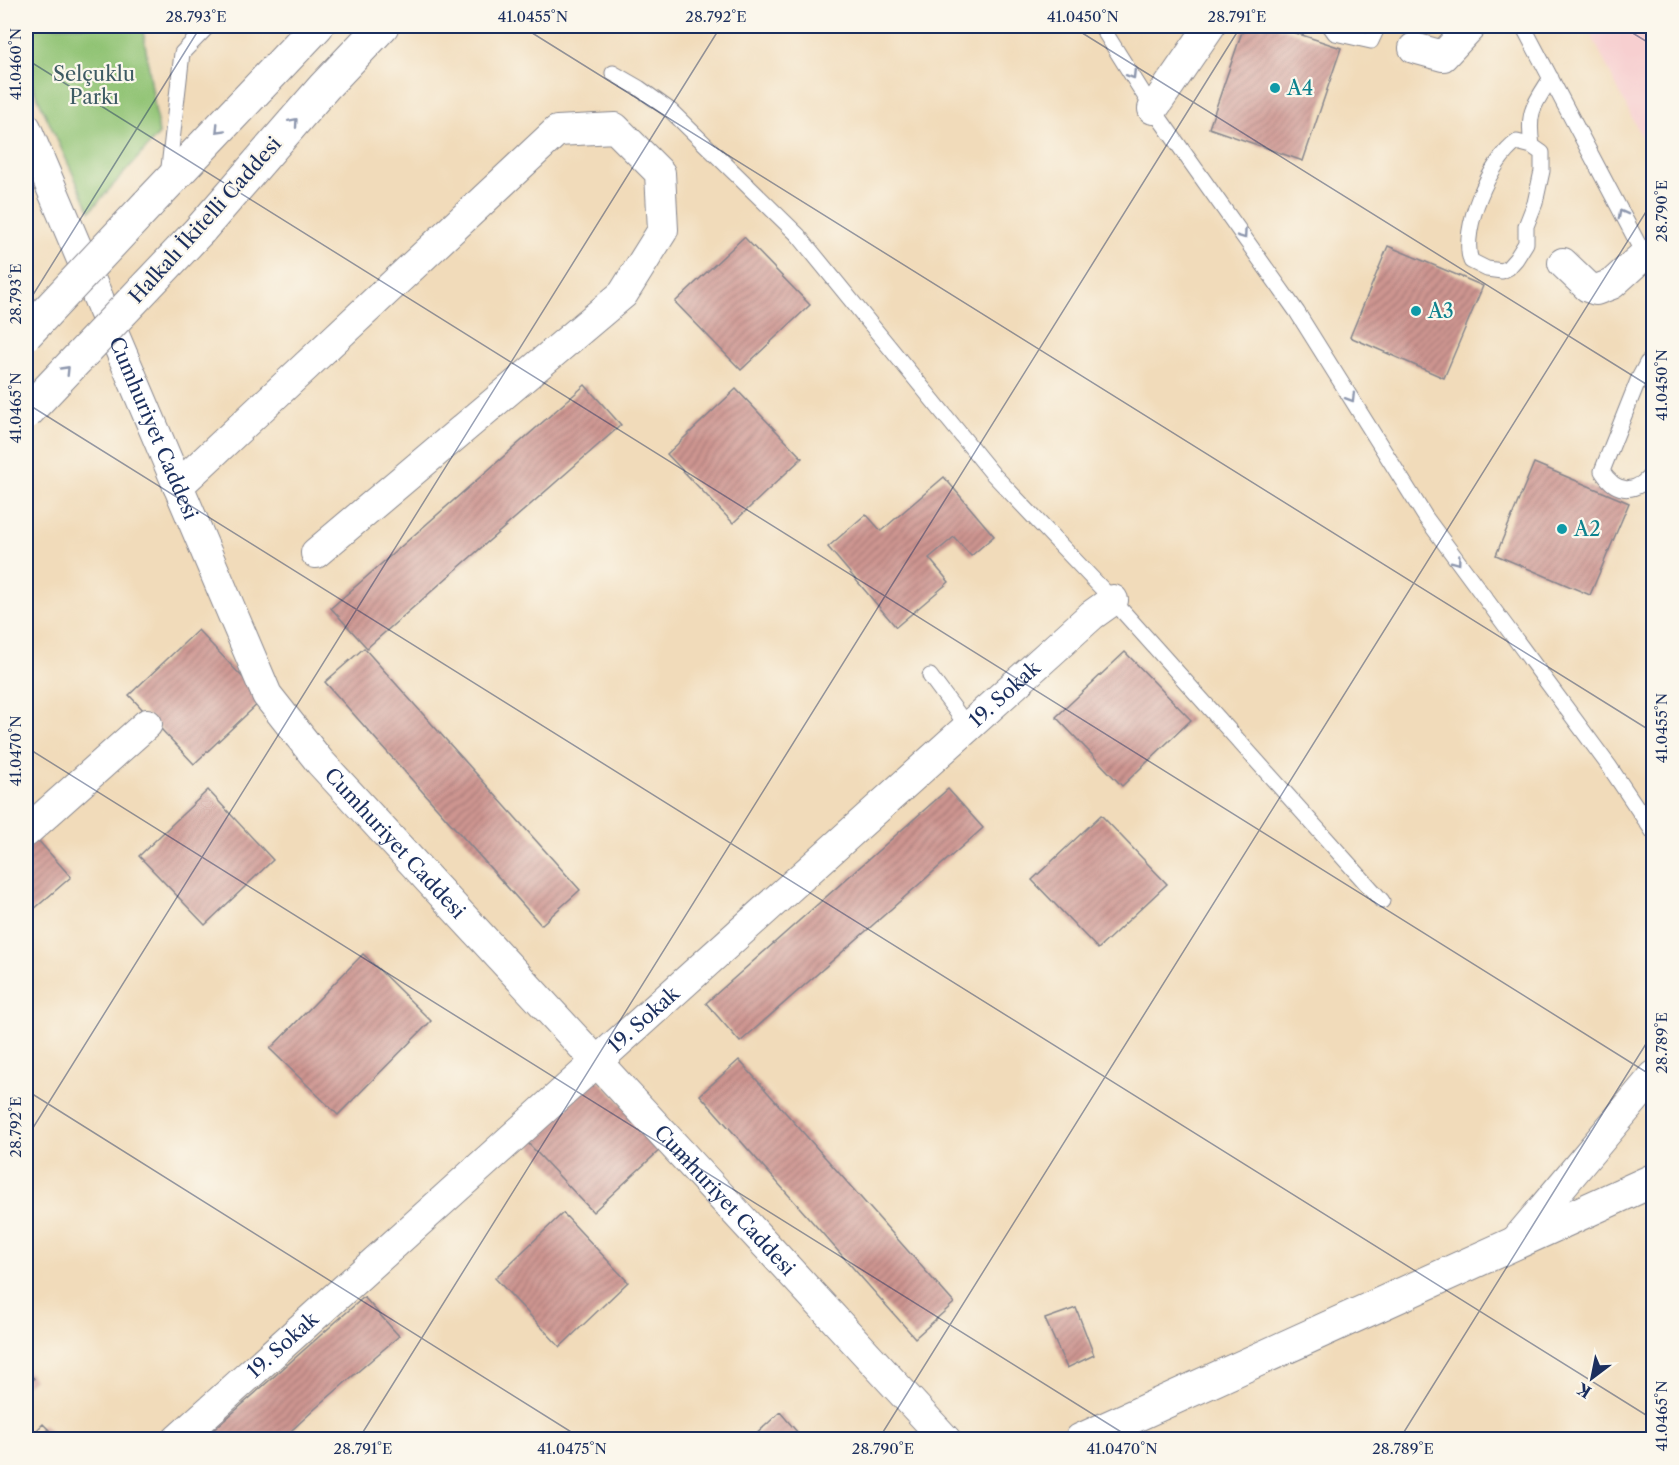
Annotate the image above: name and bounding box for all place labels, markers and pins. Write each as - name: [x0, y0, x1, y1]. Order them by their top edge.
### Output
- place label: A4: [1286, 76, 1313, 100]
- marker: A4: [1268, 81, 1282, 95]
- place label: A3: [1427, 299, 1454, 323]
- marker: A3: [1409, 304, 1423, 318]
- place label: A2: [1573, 517, 1601, 541]
- marker: A2: [1555, 522, 1569, 536]

